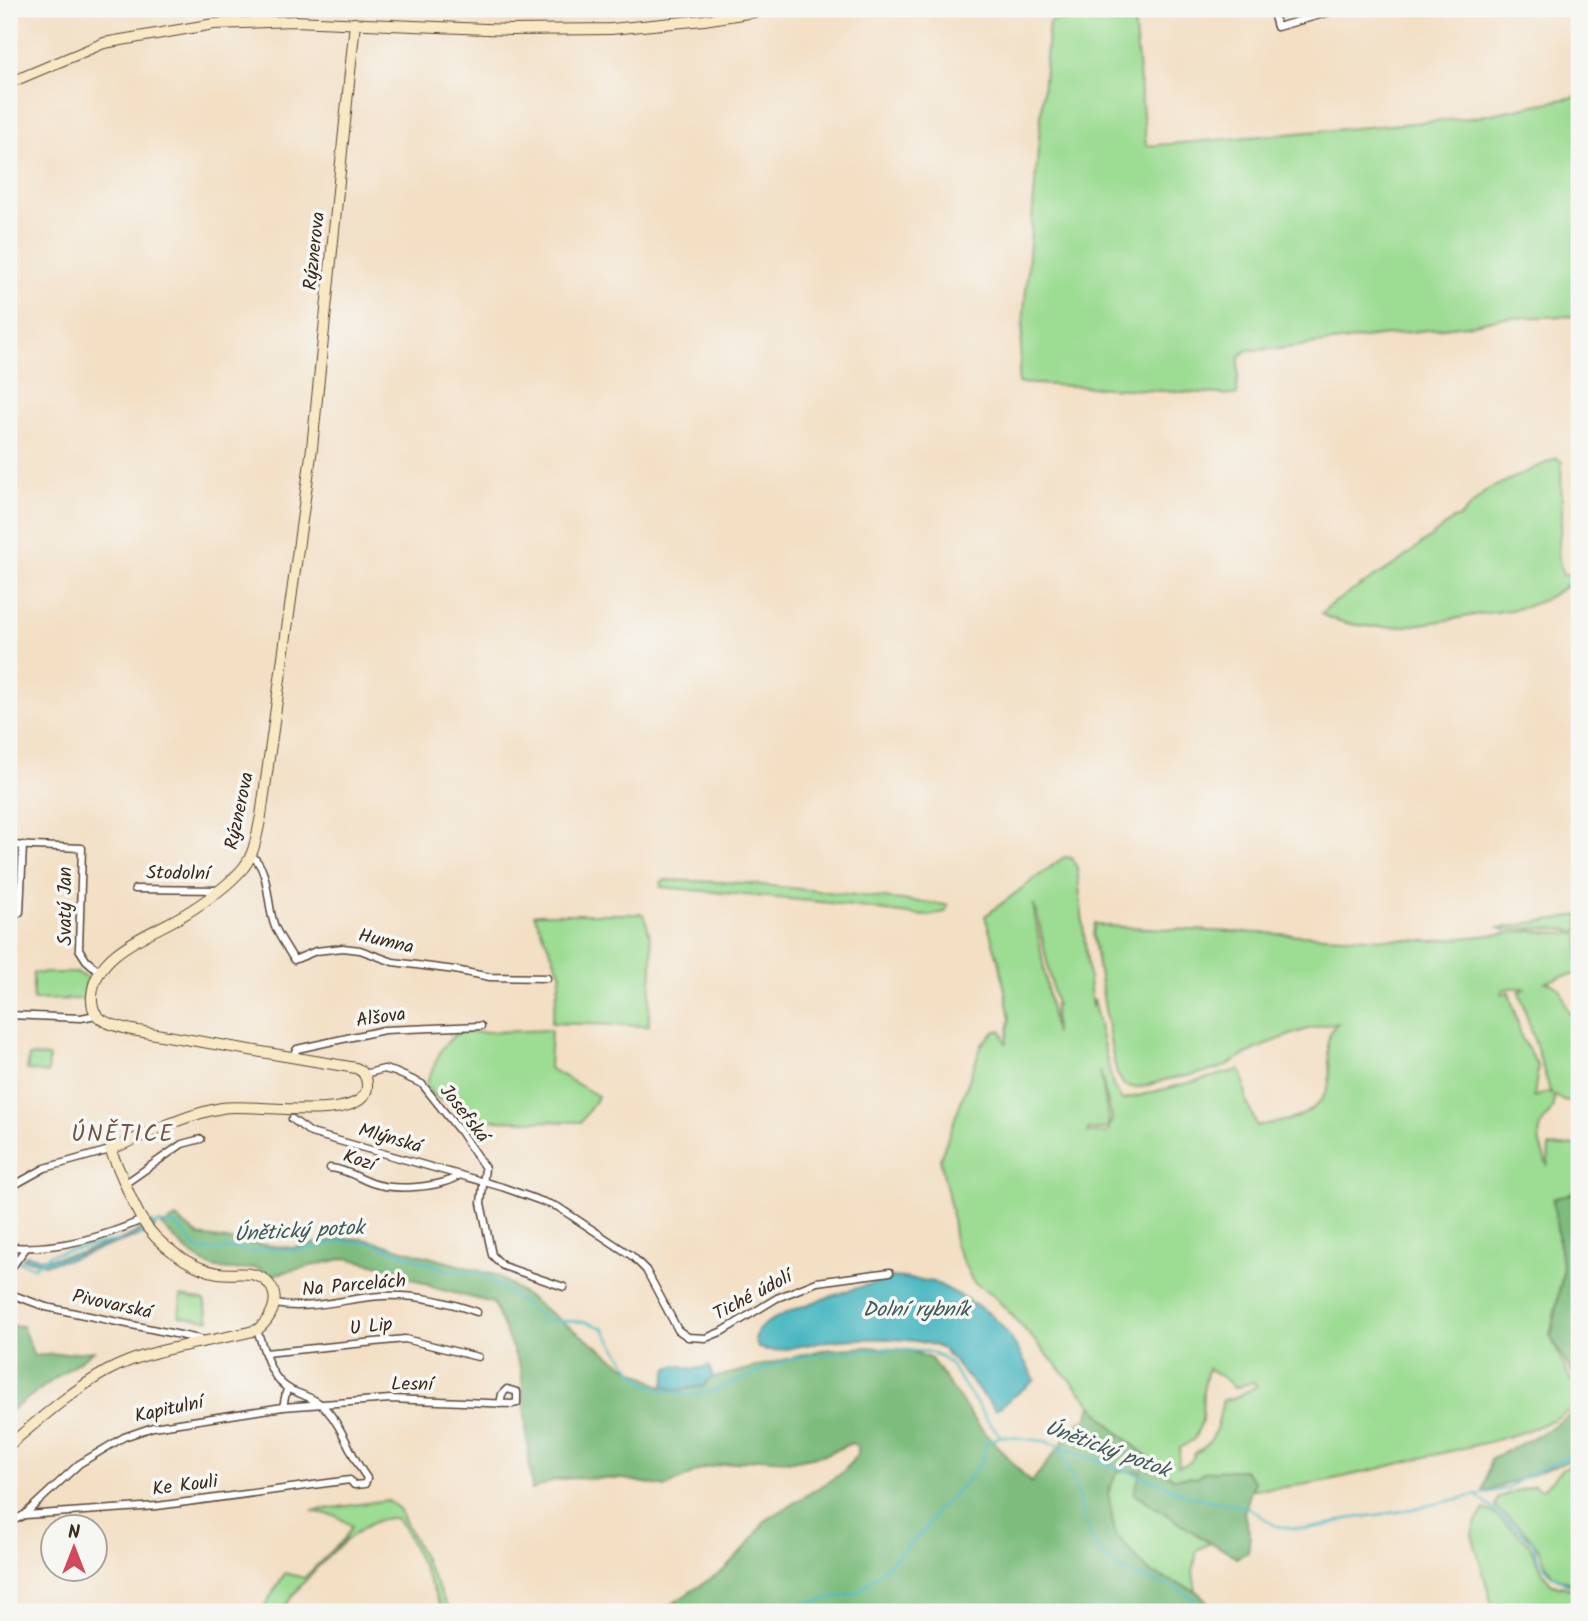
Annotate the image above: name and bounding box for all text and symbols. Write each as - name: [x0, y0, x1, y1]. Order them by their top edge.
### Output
- street label: Rýznerova: [296, 210, 334, 292]
- street label: Rýznerova: [217, 769, 263, 853]
- street label: Stodolní: [146, 858, 213, 890]
- street label: Svatý Jan: [51, 867, 81, 945]
- street label: Humna: [355, 921, 417, 963]
- street label: Alšova: [354, 1000, 408, 1036]
- street label: Josefská: [431, 1078, 498, 1151]
- street label: Mlýnská: [355, 1116, 427, 1163]
- district label: ÚNĚTICE: [71, 1117, 175, 1153]
- street label: Kozí: [339, 1141, 383, 1182]
- water label: Únětický potok: [233, 1212, 368, 1252]
- street label: Tiché údolí: [708, 1261, 801, 1329]
- street label: Na Parcelách: [301, 1267, 407, 1305]
- street label: Pivovarská: [69, 1282, 157, 1328]
- water label: Dolní rybník: [863, 1294, 972, 1327]
- street label: U Lip: [348, 1310, 394, 1344]
- street label: Lesní: [391, 1370, 437, 1400]
- street label: Kapitulní: [132, 1387, 210, 1432]
- water label: Únětický potok: [1040, 1412, 1177, 1489]
- street label: Ke Kouli: [151, 1467, 221, 1505]
- north arrow: [38, 1512, 108, 1582]
- text: N: [68, 1518, 80, 1548]

